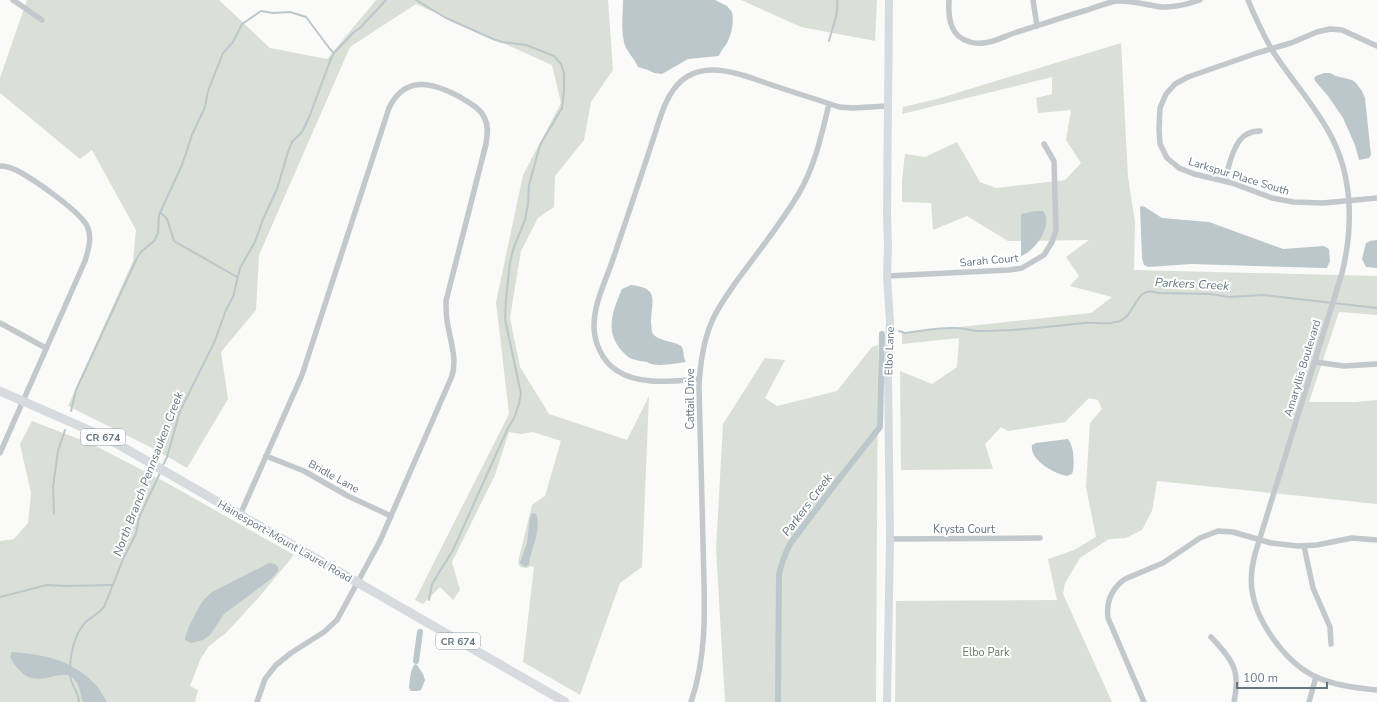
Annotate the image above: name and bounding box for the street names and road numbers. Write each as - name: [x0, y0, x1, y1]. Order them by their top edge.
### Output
- street label: Larkspur Place South: [1187, 154, 1291, 199]
- street label: Sarah Court: [959, 250, 1019, 271]
- street label: Amaryllis Boulevard: [1281, 318, 1324, 419]
- street label: Elbo Lane: [881, 326, 898, 376]
- street label: Cattail Drive: [683, 368, 698, 430]
- road number: CR 674: [81, 429, 125, 445]
- street label: Bridle Lane: [306, 456, 362, 497]
- street label: Hainesport-Mount Laurel Road: [215, 497, 355, 586]
- street label: Krysta Court: [933, 522, 995, 537]
- road number: CR 674: [436, 633, 480, 649]

